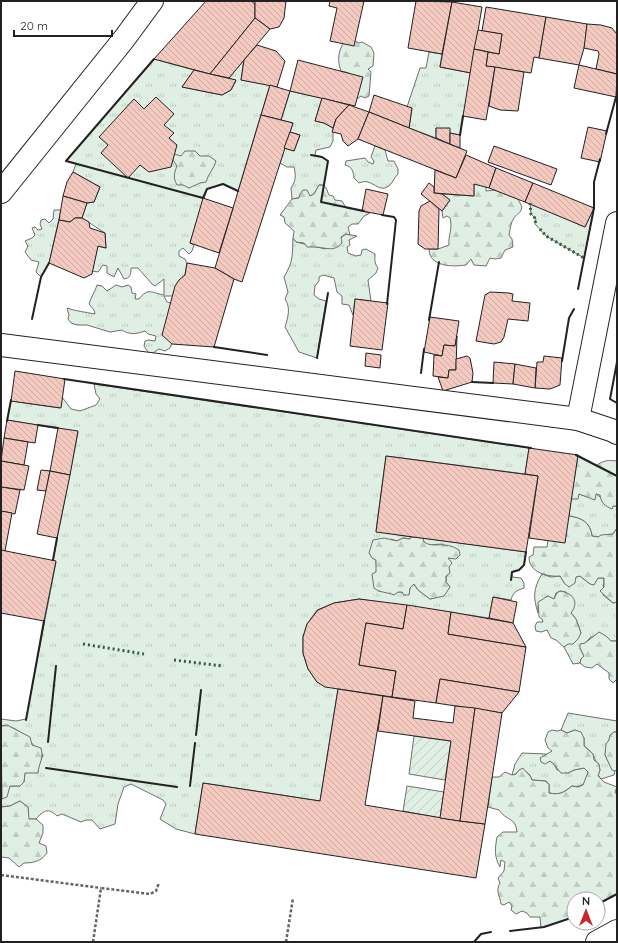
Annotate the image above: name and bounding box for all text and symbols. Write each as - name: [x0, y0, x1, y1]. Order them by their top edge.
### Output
- scale bar: [14, 12, 112, 38]
- text: 20 m: [20, 18, 48, 33]
- north arrow: [566, 891, 606, 931]
- text: N: [582, 894, 590, 908]

